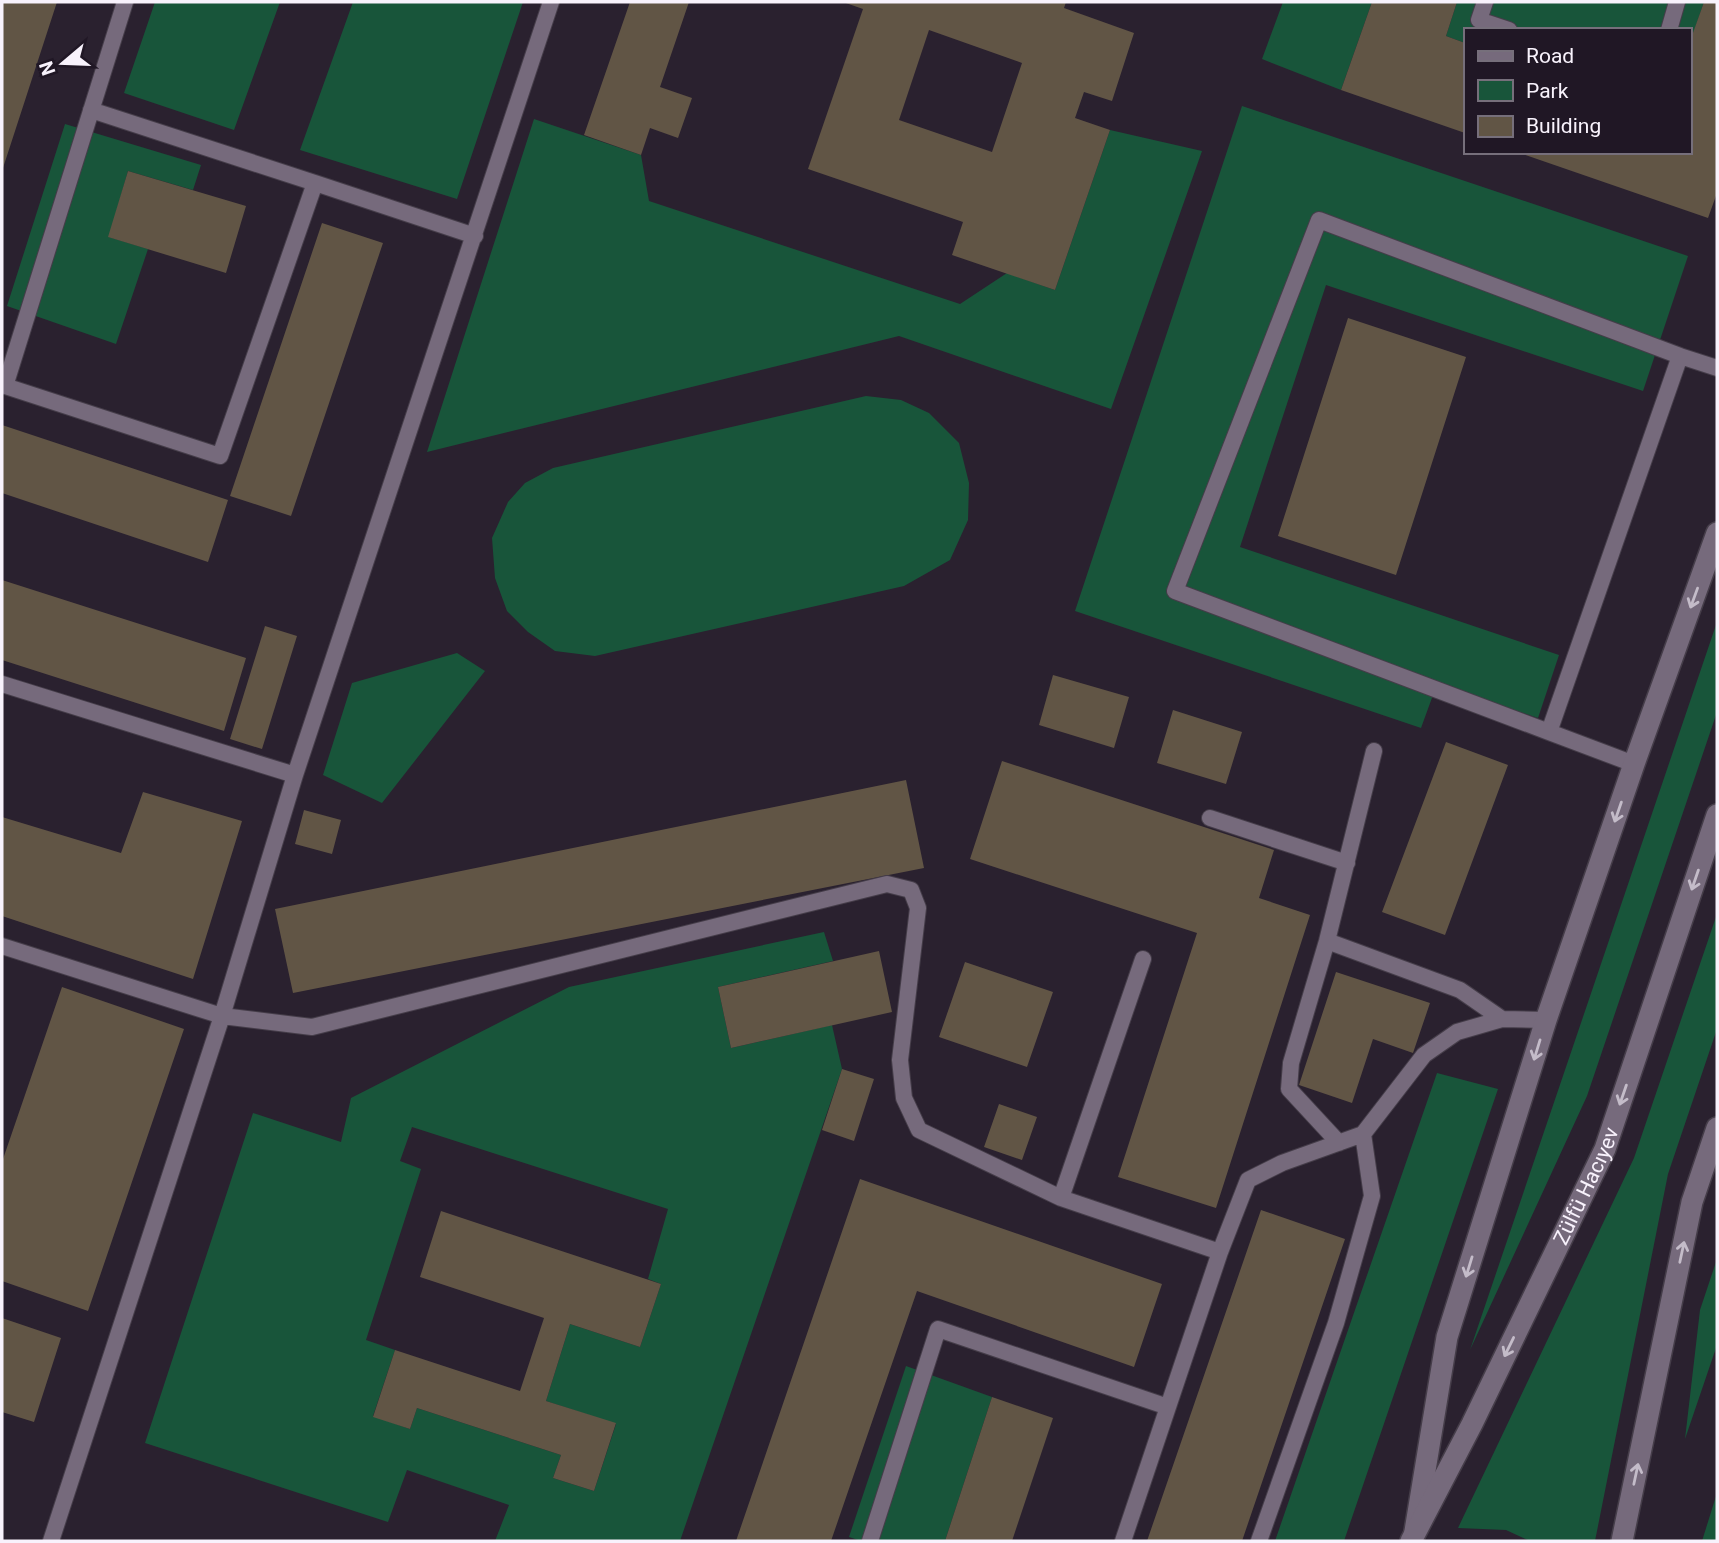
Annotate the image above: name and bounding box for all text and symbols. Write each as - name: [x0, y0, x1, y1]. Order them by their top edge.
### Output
- north arrow: [28, 28, 98, 98]
- legend: [1464, 28, 1691, 154]
- text: Road: [1526, 44, 1574, 68]
- text: N: [34, 58, 60, 78]
- text: Park: [1526, 79, 1569, 103]
- text: Building: [1526, 114, 1601, 138]
- one-way arrow: [1687, 586, 1699, 608]
- one-way arrow: [1611, 800, 1623, 822]
- one-way arrow: [1688, 868, 1701, 890]
- one-way arrow: [1529, 1039, 1542, 1061]
- one-way arrow: [1616, 1084, 1628, 1106]
- street label: Zülfü Hacıyev: [1549, 1124, 1623, 1249]
- one-way arrow: [1675, 1241, 1689, 1264]
- one-way arrow: [1461, 1256, 1474, 1278]
- one-way arrow: [1502, 1336, 1515, 1357]
- one-way arrow: [1629, 1463, 1643, 1486]

